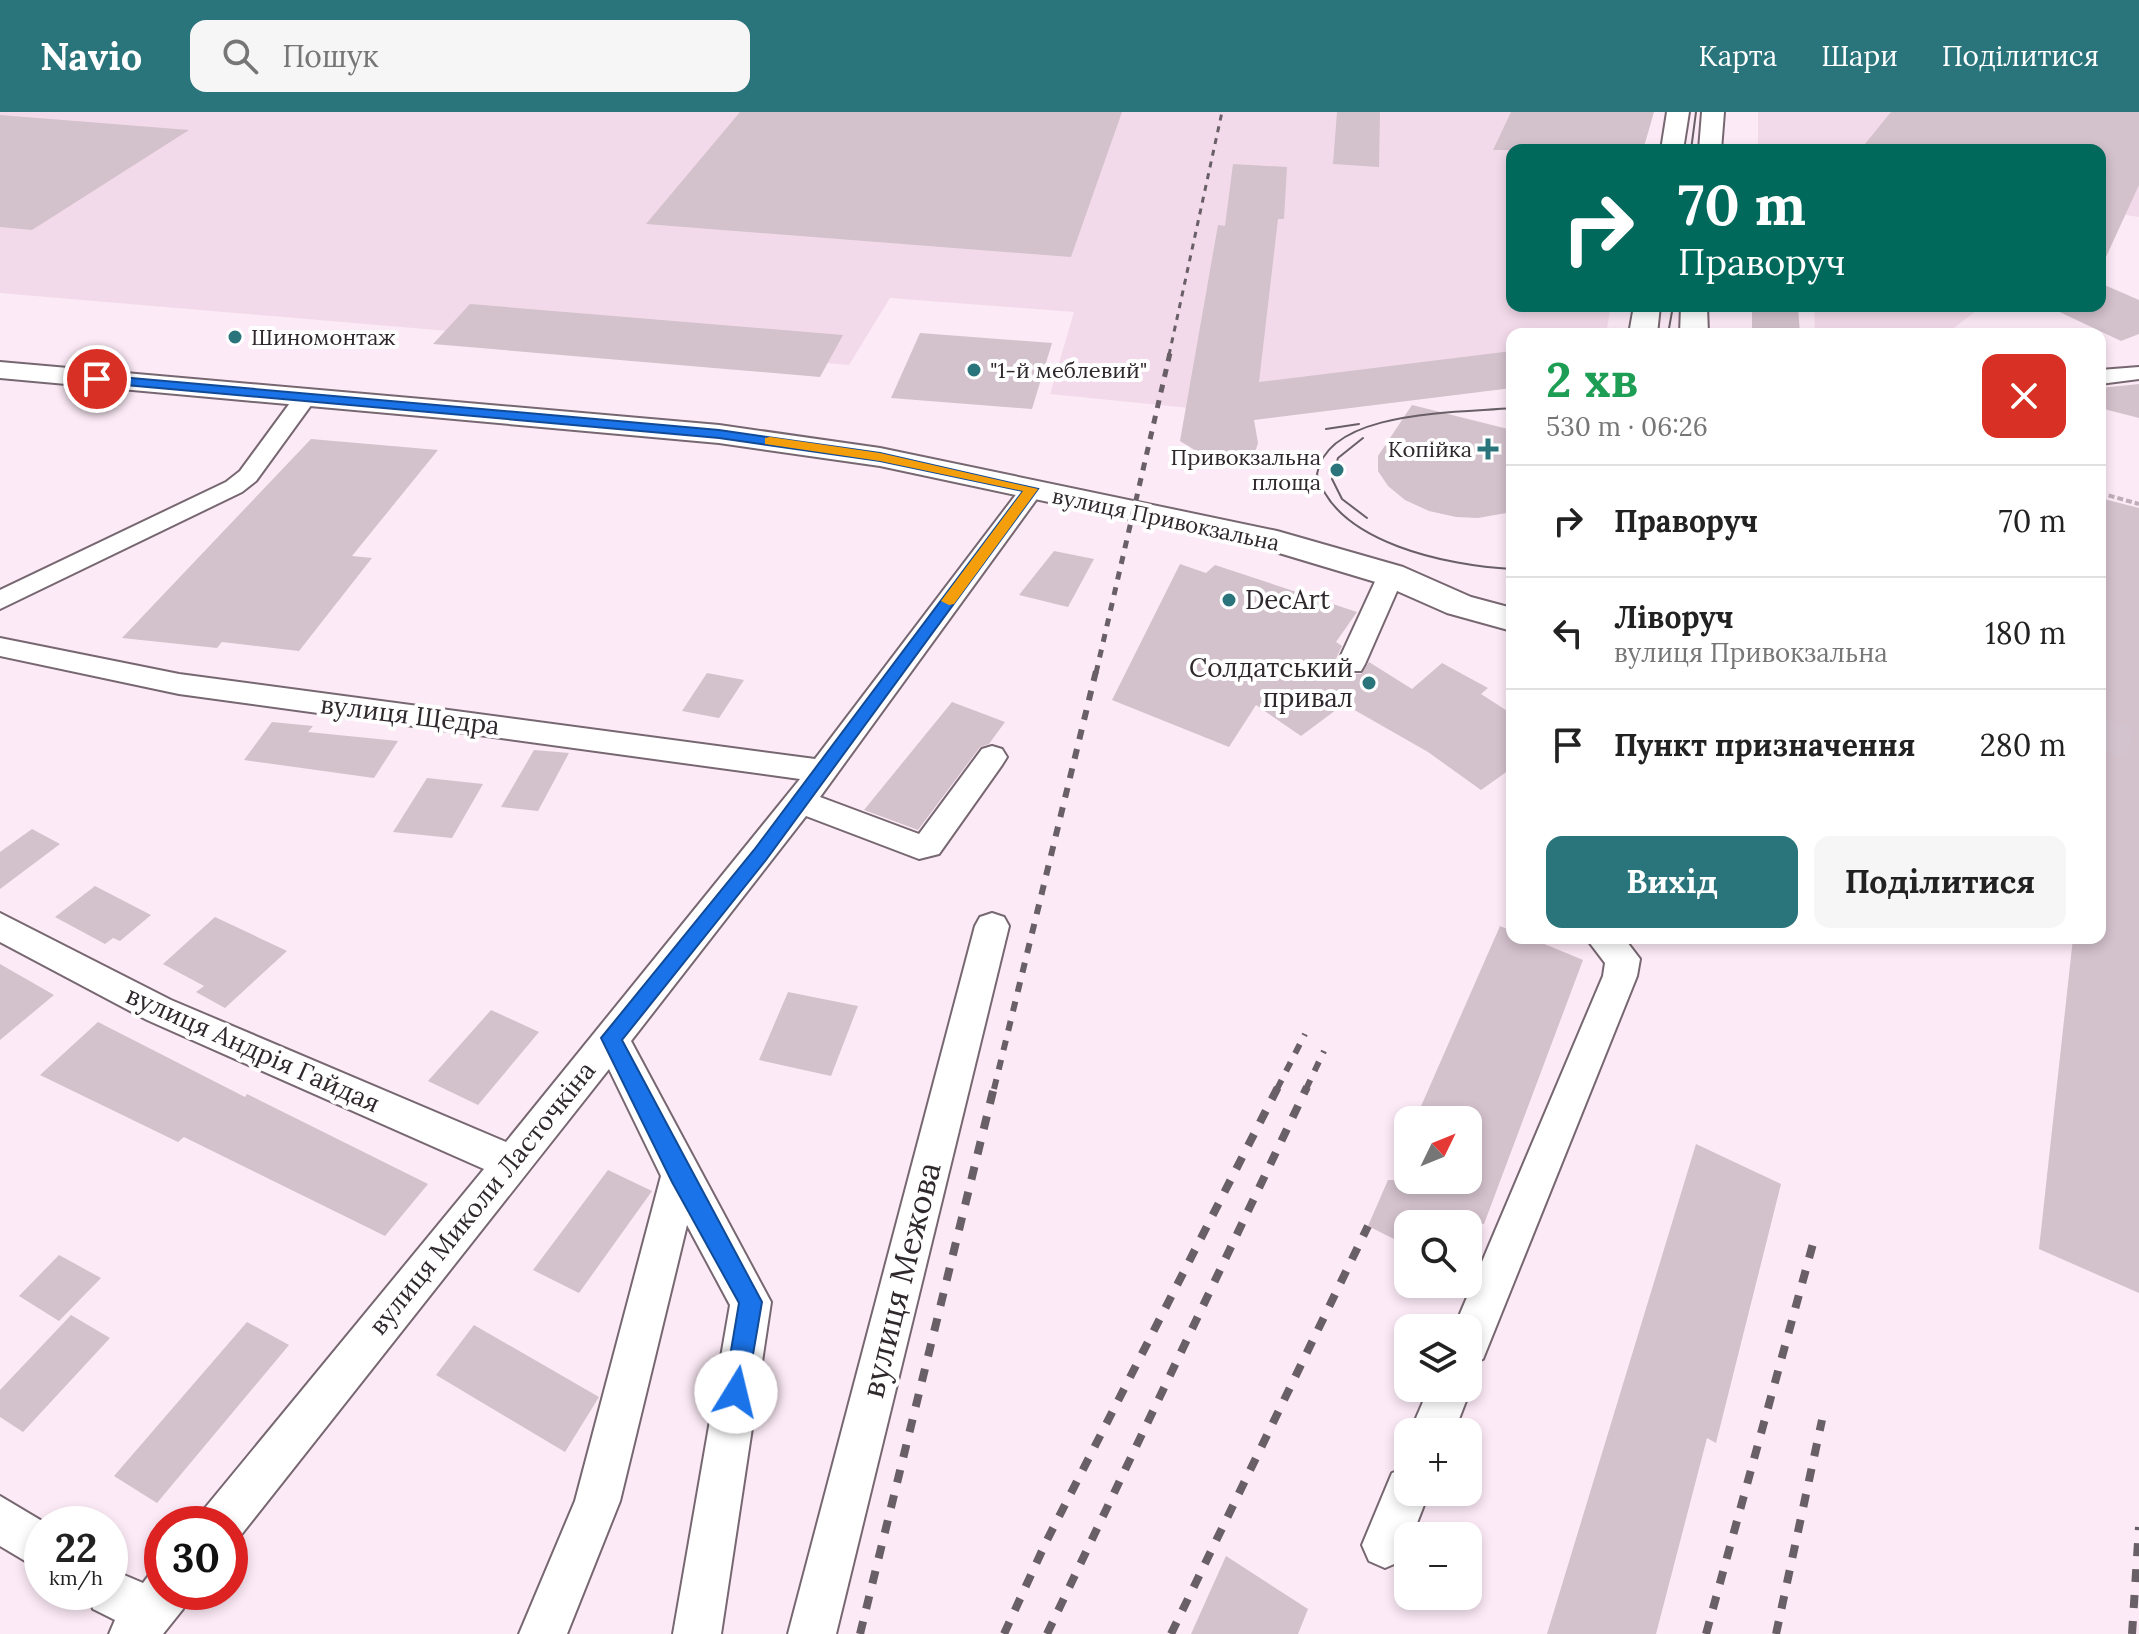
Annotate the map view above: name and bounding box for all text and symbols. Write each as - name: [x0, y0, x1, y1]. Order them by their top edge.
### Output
- search box: [190, 20, 750, 92]
- text: Navio: [40, 32, 142, 80]
- icon: search: [218, 34, 262, 78]
- text: Пошук: [282, 37, 379, 75]
- text: Карта: [1699, 38, 1777, 74]
- text: Шари: [1821, 38, 1898, 74]
- text: Поділитися: [1942, 38, 2099, 74]
- text: 70 m: [1678, 169, 1806, 240]
- icon: right: [1546, 176, 1650, 280]
- text: Праворуч: [1678, 239, 1846, 285]
- place label: Шиномонтаж: [251, 323, 395, 351]
- marker: Шиномонтаж: [226, 328, 244, 346]
- pin: [63, 345, 131, 413]
- text: 2 хв: [1546, 349, 1638, 410]
- button: close: [1982, 354, 2066, 438]
- place label: "1-й меблевий": [990, 356, 1147, 384]
- icon: arrive: [75, 357, 119, 401]
- marker: "1-й меблевий": [965, 361, 983, 379]
- text: 530 m · 06:26: [1546, 410, 1708, 443]
- place label: Копійка: [1388, 435, 1472, 463]
- marker: Копійка: [1479, 440, 1497, 458]
- place label: Привокзальна площа: [1171, 443, 1321, 496]
- marker: Привокзальна площа: [1328, 461, 1346, 479]
- street label: вулиця Привокзальна: [1050, 481, 1282, 557]
- icon: right: [1546, 499, 1590, 543]
- text: Праворуч: [1614, 502, 1758, 540]
- text: 70 m: [1999, 502, 2066, 540]
- place label: DecArt: [1245, 583, 1330, 616]
- marker: DecArt: [1220, 591, 1238, 609]
- text: Ліворуч: [1614, 598, 1734, 636]
- icon: left: [1546, 611, 1590, 655]
- text: 180 m: [1985, 614, 2066, 652]
- text: вулиця Привокзальна: [1614, 636, 1888, 669]
- place label: Солдатський привал: [1189, 651, 1353, 714]
- marker: Солдатський привал: [1360, 674, 1378, 692]
- street label: вулиця Щедра: [319, 687, 502, 742]
- icon: arrive: [1546, 723, 1590, 767]
- text: Пункт призначення: [1614, 726, 1916, 764]
- text: 280 m: [1980, 726, 2066, 764]
- button: Вихід: [1546, 836, 1798, 928]
- button: Поділитися: [1814, 836, 2066, 928]
- street label: вулиця Андрія Гайдая: [121, 978, 385, 1119]
- street label: вулиця Миколи Ласточкіна: [361, 1054, 602, 1341]
- north arrow: [1394, 1106, 1482, 1194]
- map controls: [1394, 1106, 1482, 1610]
- street label: вулиця Межова: [851, 1158, 950, 1402]
- button: search: [1394, 1210, 1482, 1298]
- button: layers: [1394, 1314, 1482, 1402]
- position arrow: [694, 1350, 778, 1434]
- button: +: [1394, 1418, 1482, 1506]
- speed limit sign: 30: [144, 1506, 248, 1610]
- text: 22: [55, 1522, 97, 1573]
- button: −: [1394, 1522, 1482, 1610]
- text: km/h: [49, 1565, 103, 1590]

